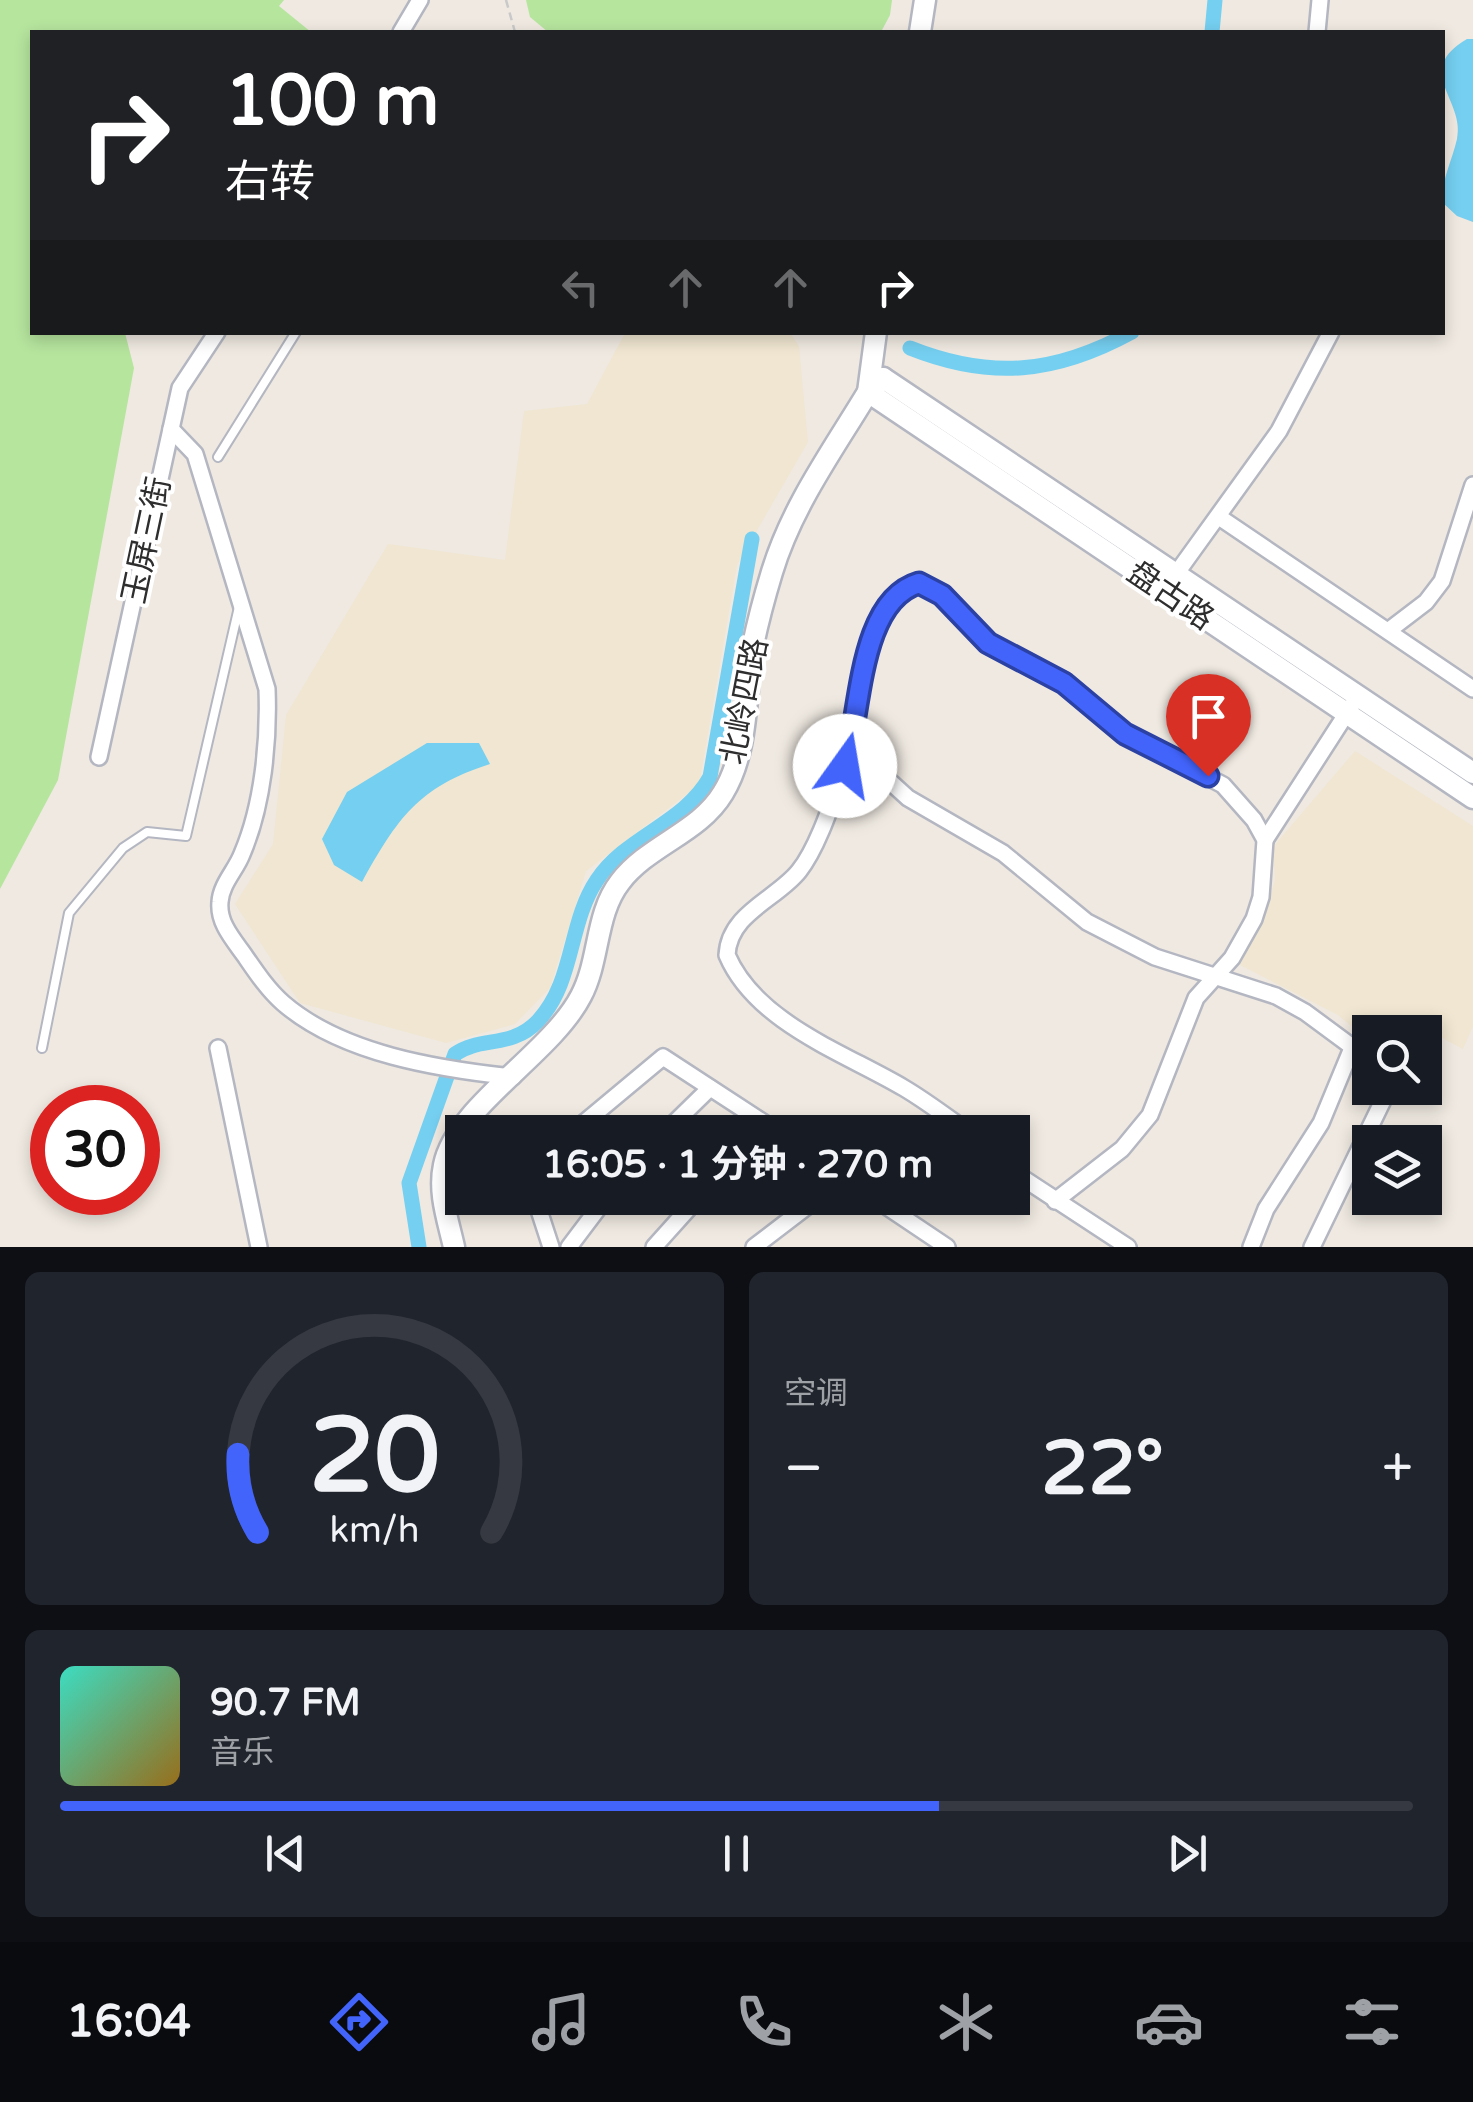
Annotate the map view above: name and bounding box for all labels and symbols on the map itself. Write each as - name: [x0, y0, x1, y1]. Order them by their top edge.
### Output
- street label: 玉屏三街: [115, 474, 179, 607]
- street label: 盘古路: [1120, 553, 1221, 638]
- street label: 北岭四路: [714, 635, 776, 768]
- pin: [1166, 674, 1251, 777]
- position arrow: [793, 714, 897, 818]
- speed limit sign: 30: [30, 1085, 160, 1215]

